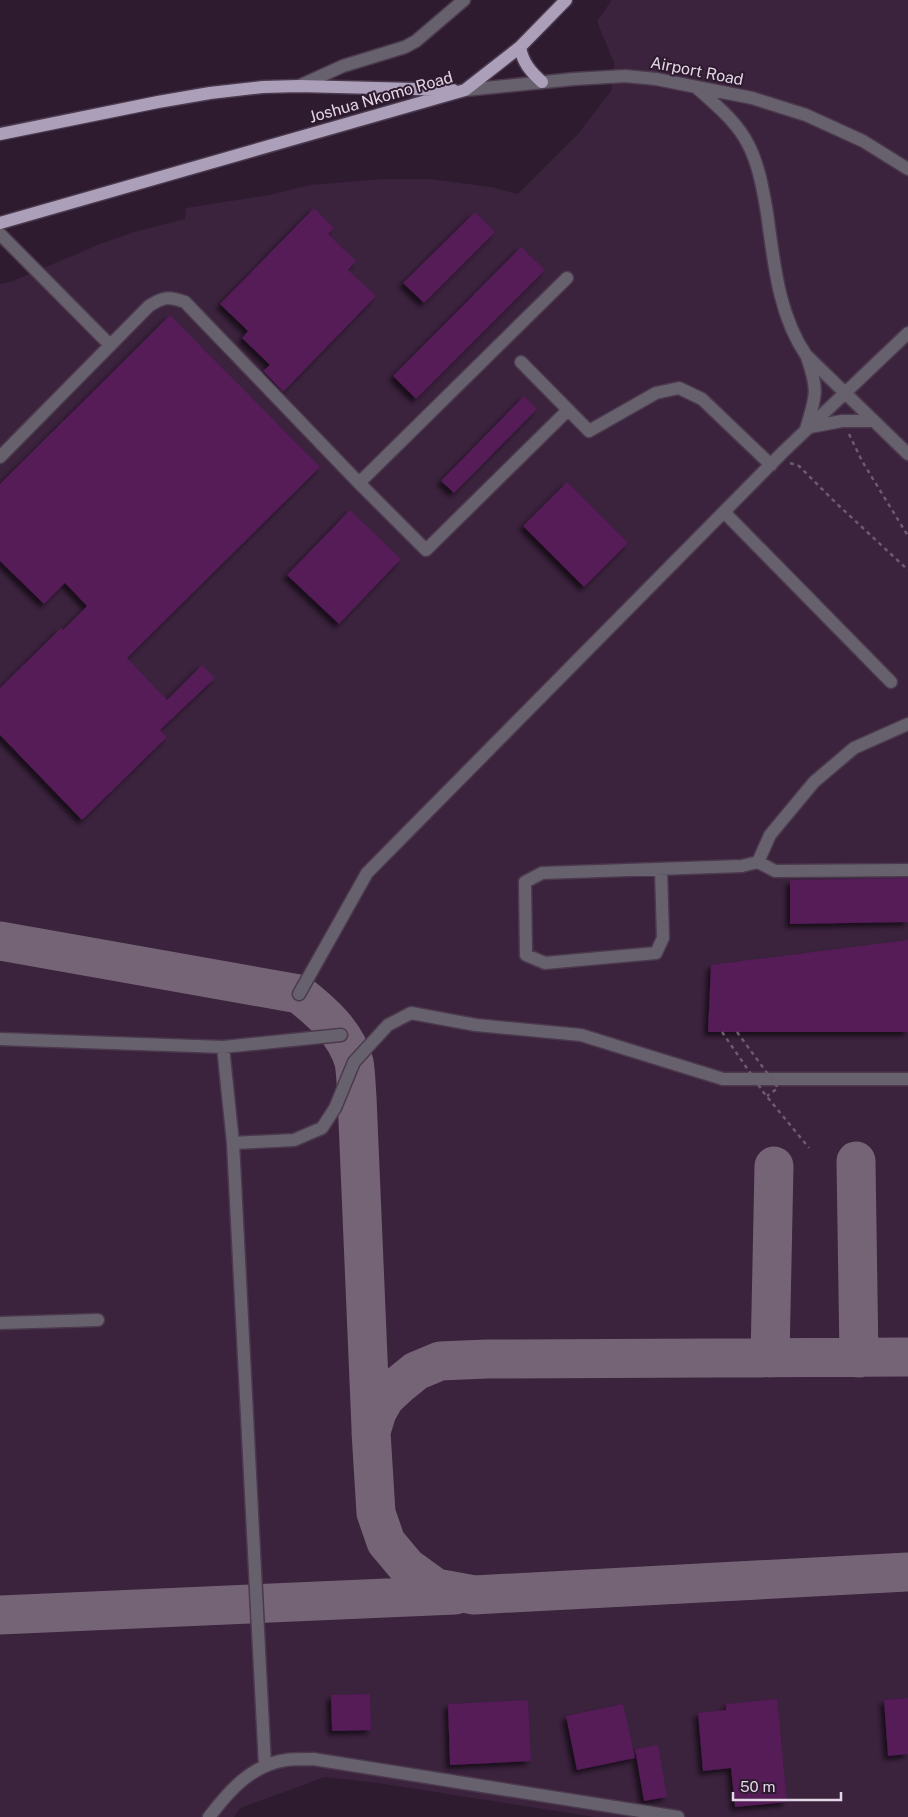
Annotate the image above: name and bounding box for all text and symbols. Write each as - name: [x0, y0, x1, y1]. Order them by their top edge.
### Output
- street label: Airport Road: [649, 53, 745, 89]
- street label: Joshua Nkomo Road: [307, 67, 455, 127]
- scale bar: [733, 1770, 840, 1802]
- text: 50 m: [740, 1778, 775, 1795]

